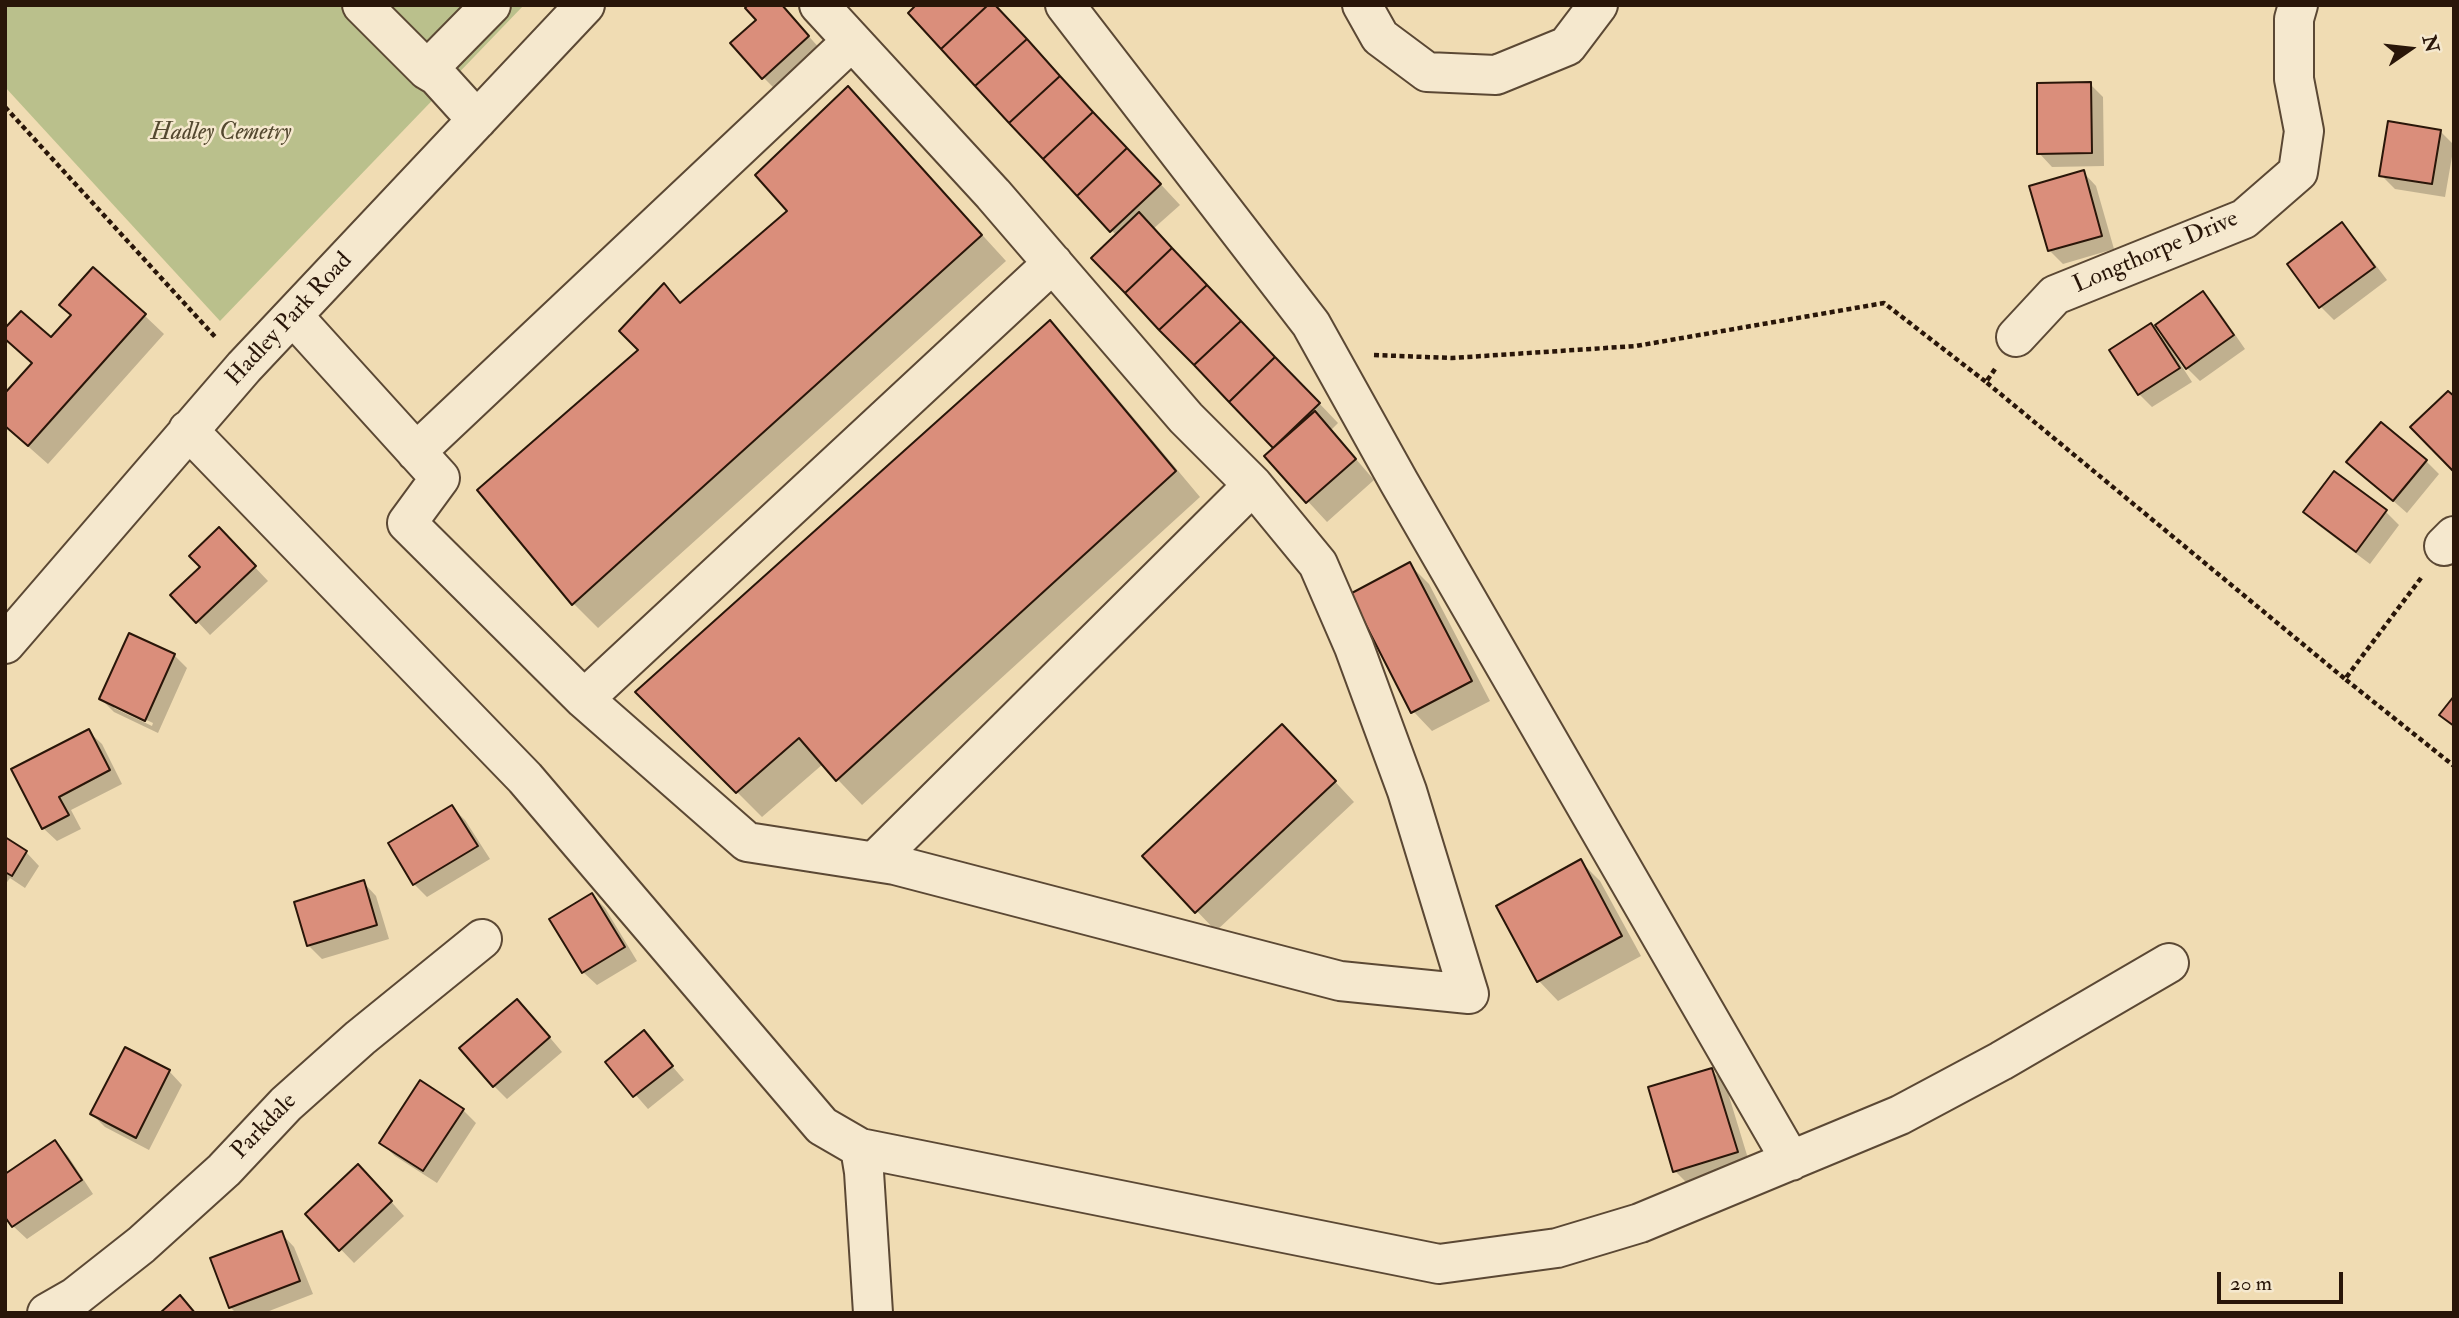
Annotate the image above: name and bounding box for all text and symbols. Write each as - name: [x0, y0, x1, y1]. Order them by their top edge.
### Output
- north arrow: [2375, 14, 2445, 84]
- text: N: [2417, 33, 2444, 55]
- park label: Hadley Cemetry: [151, 120, 291, 148]
- street label: Longthorpe Drive: [2069, 205, 2243, 301]
- street label: Hadley Park Road: [221, 247, 359, 393]
- street label: Parkdale: [226, 1088, 304, 1166]
- scale bar: [2221, 1258, 2347, 1302]
- text: 20 m: [2230, 1270, 2272, 1297]

